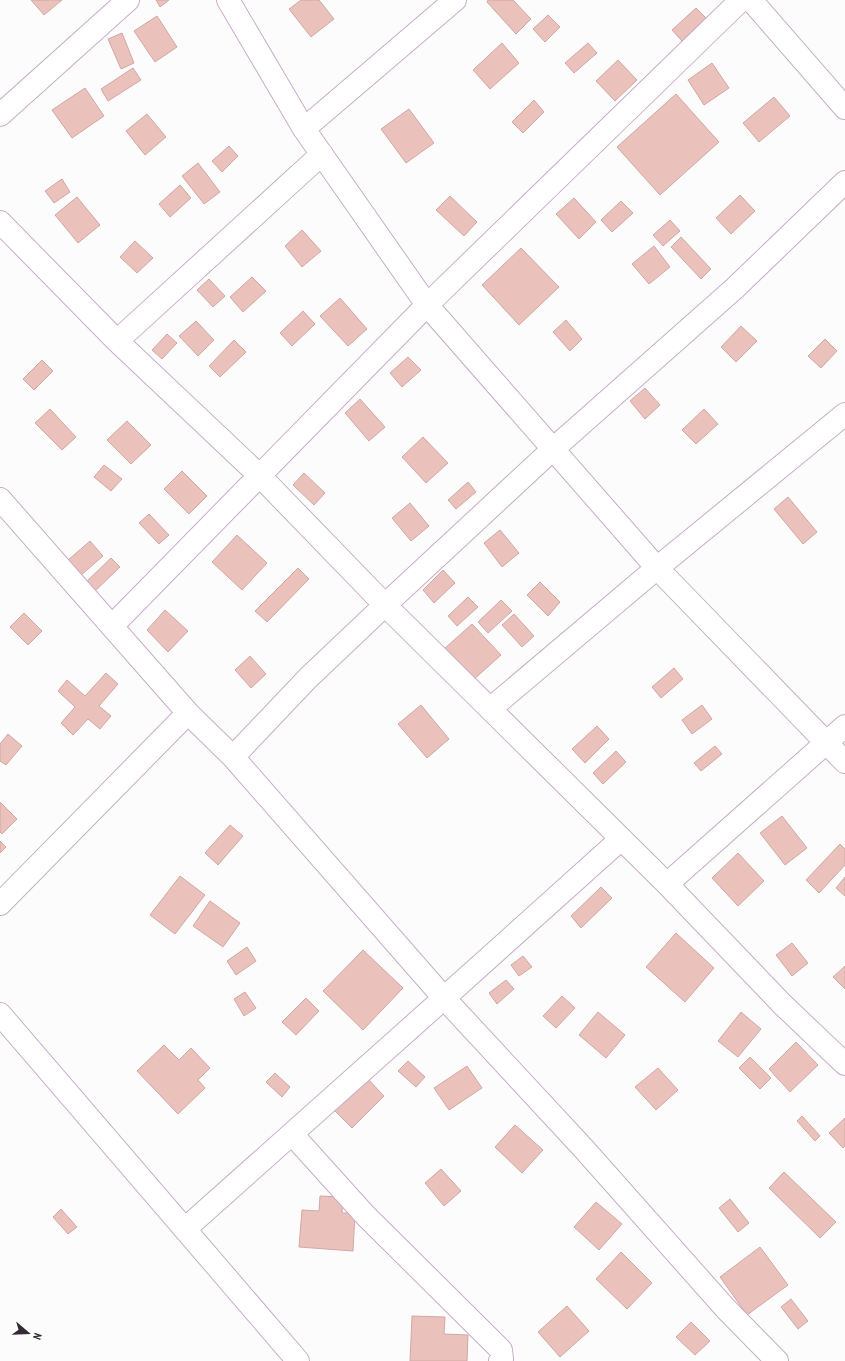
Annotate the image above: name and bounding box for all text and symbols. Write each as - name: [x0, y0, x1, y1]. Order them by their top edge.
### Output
- north arrow: [8, 1313, 48, 1353]
- text: N: [30, 1331, 45, 1341]

